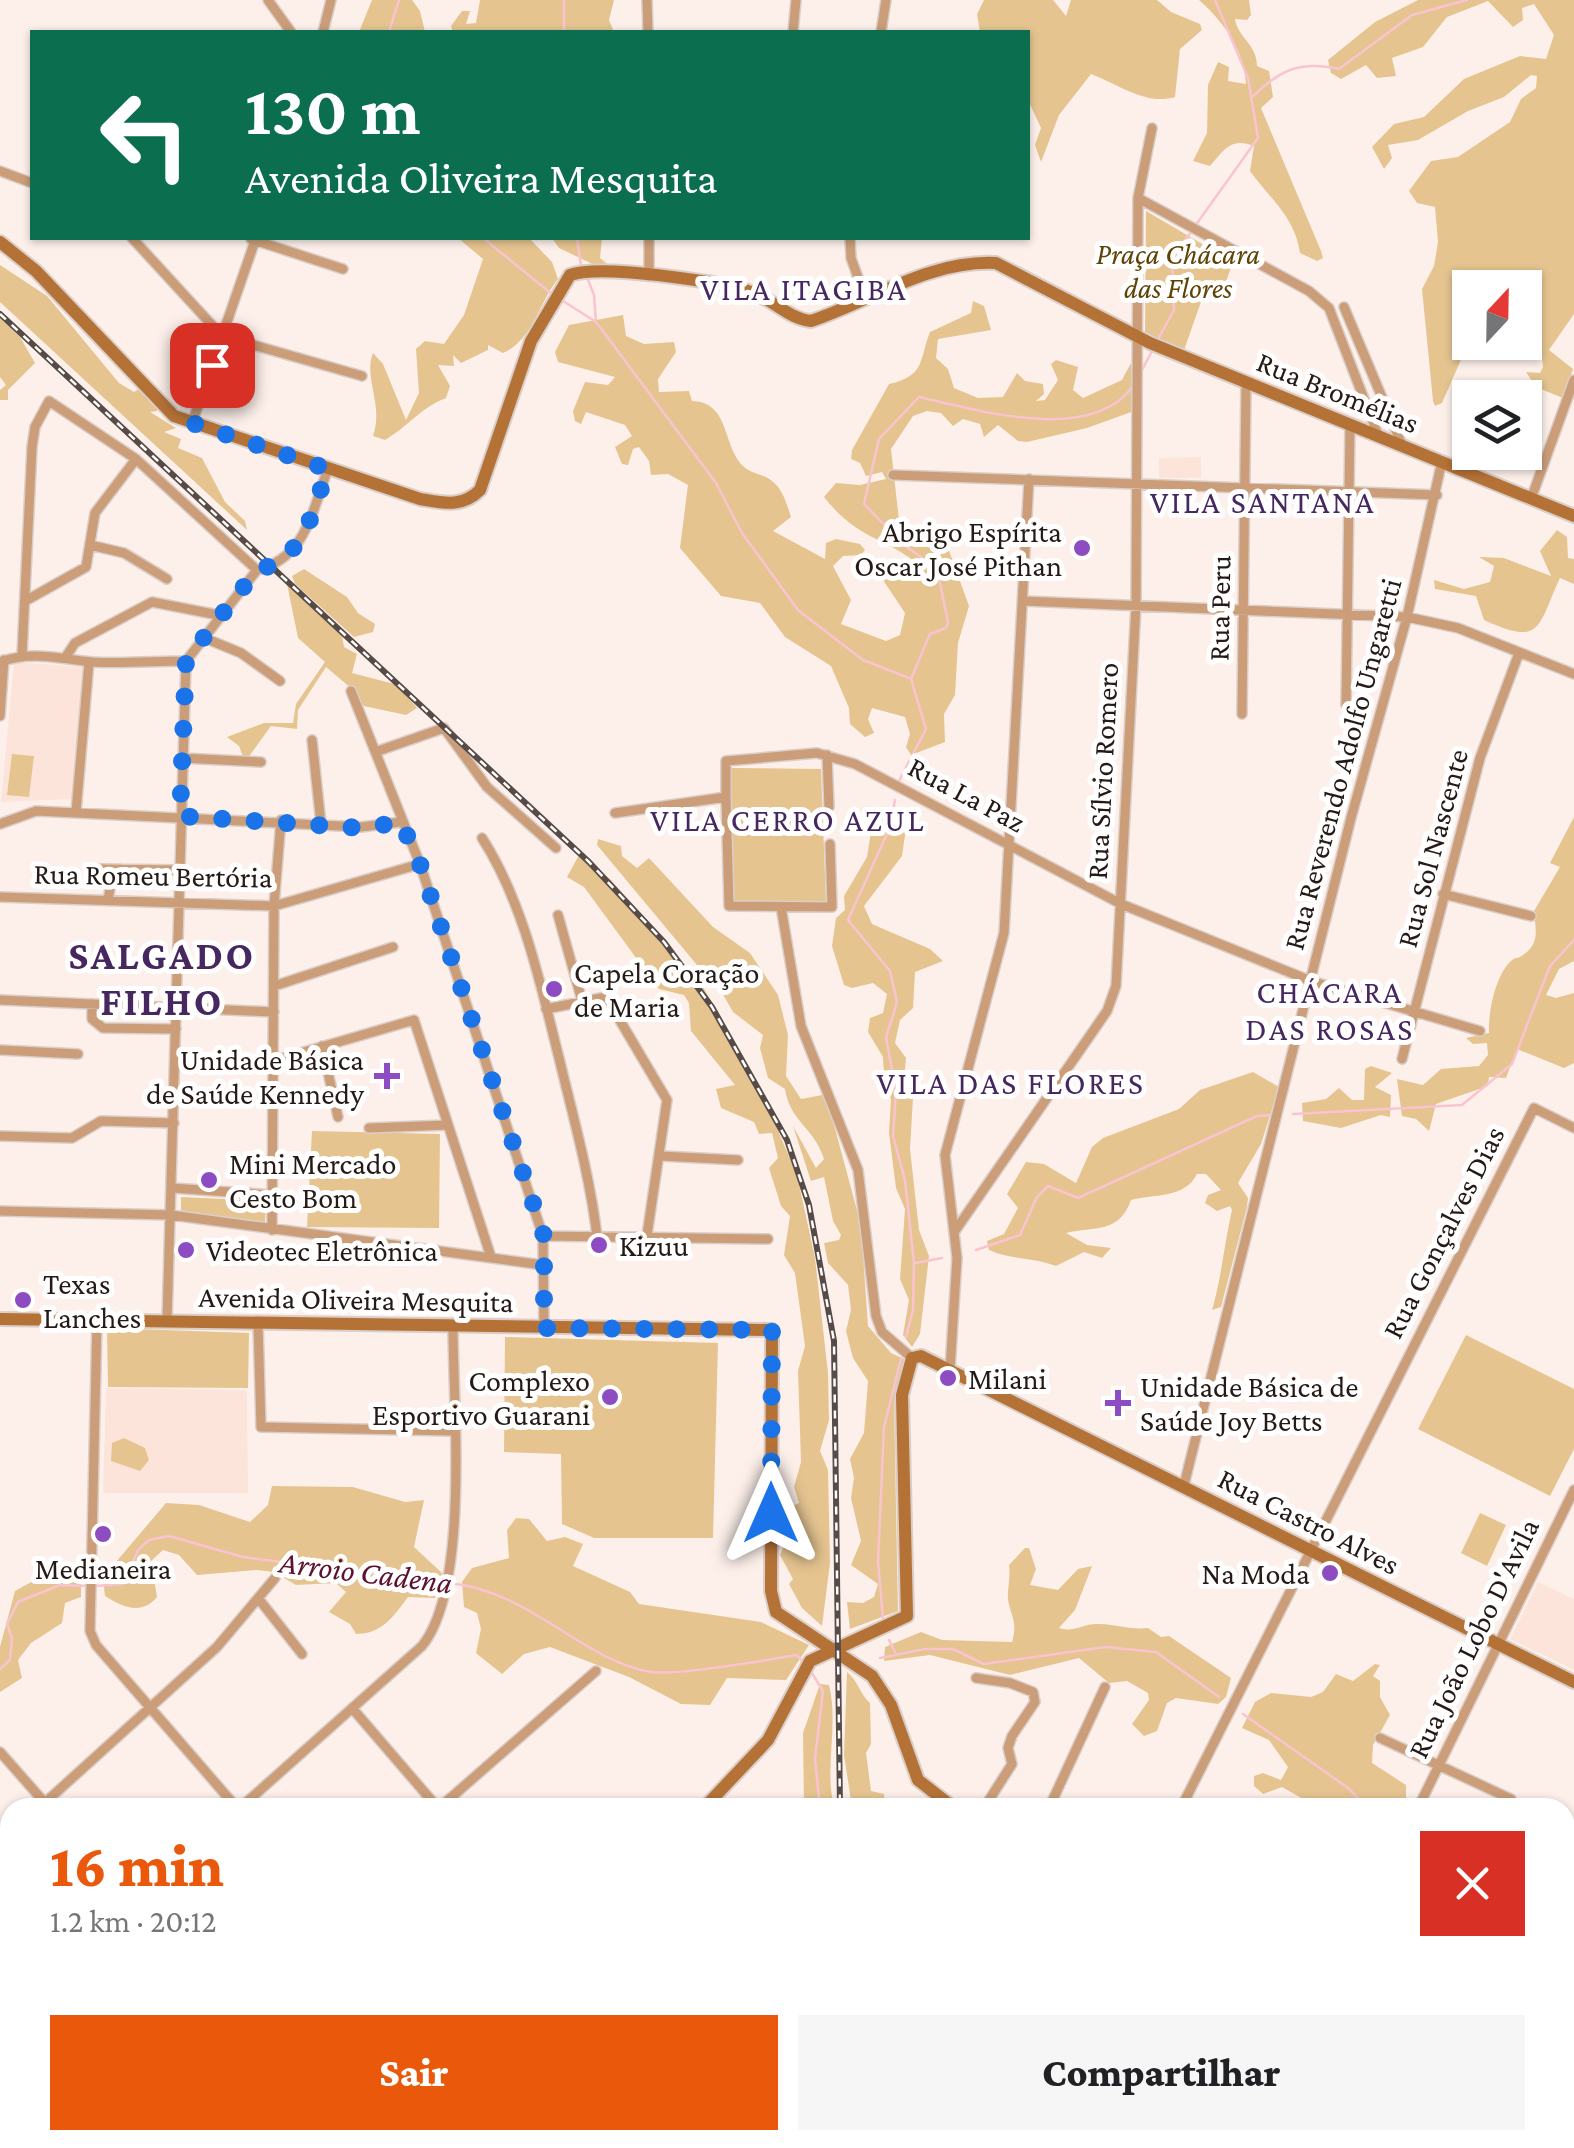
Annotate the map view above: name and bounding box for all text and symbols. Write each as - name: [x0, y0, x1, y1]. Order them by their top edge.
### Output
- icon: left: [80, 70, 210, 200]
- text: 130 m: [245, 71, 421, 149]
- text: Avenida Oliveira Mesquita: [245, 153, 718, 203]
- park label: Praça Chácara das Flores: [1096, 237, 1260, 304]
- north arrow: [1452, 270, 1542, 360]
- map controls: [1452, 270, 1542, 470]
- district label: VILA ITAGIBA: [700, 271, 908, 307]
- pin: [170, 323, 255, 408]
- icon: arrive: [185, 338, 240, 393]
- street label: Rua Bromélias: [1252, 345, 1424, 439]
- button: layers: [1452, 380, 1542, 470]
- district label: VILA SANTANA: [1150, 484, 1376, 520]
- place label: Abrigo Espírita Oscar José Pithan: [854, 515, 1062, 582]
- marker: Abrigo Espírita Oscar José Pithan: [1071, 537, 1093, 559]
- street label: Rua Peru: [1202, 555, 1236, 661]
- street label: Rua Reverendo Adolfo Ungaretti: [1276, 575, 1409, 954]
- street label: Rua Sílvio Romero: [1080, 662, 1124, 880]
- street label: Rua Sol Nascente: [1390, 745, 1474, 951]
- street label: Rua La Paz: [903, 750, 1031, 838]
- district label: VILA CERRO AZUL: [650, 802, 926, 838]
- street label: Rua Romeu Bertória: [33, 856, 273, 894]
- district label: SALGADO FILHO: [68, 933, 256, 1024]
- place label: Capela Coração de Maria: [574, 956, 759, 1023]
- district label: CHÁCARA DAS ROSAS: [1245, 974, 1415, 1047]
- marker: Capela Coração de Maria: [543, 978, 565, 1000]
- place label: Unidade Básica de Saúde Kennedy: [146, 1043, 364, 1111]
- marker: Unidade Básica de Saúde Kennedy: [374, 1063, 400, 1089]
- district label: VILA DAS FLORES: [877, 1065, 1145, 1101]
- street label: Rua Gonçalves Dias: [1375, 1120, 1512, 1344]
- place label: Mini Mercado Cesto Bom: [229, 1147, 396, 1214]
- marker: Mini Mercado Cesto Bom: [198, 1169, 220, 1191]
- place label: Kizuu: [619, 1229, 689, 1262]
- place label: Videotec Eletrônica: [206, 1234, 438, 1267]
- marker: Kizuu: [588, 1234, 610, 1256]
- marker: Videotec Eletrônica: [175, 1239, 197, 1261]
- place label: Texas Lanches: [43, 1267, 141, 1334]
- street label: Avenida Oliveira Mesquita: [198, 1280, 514, 1319]
- marker: Texas Lanches: [12, 1289, 34, 1311]
- place label: Milani: [968, 1362, 1047, 1395]
- place label: Complexo Esportivo Guarani: [372, 1364, 590, 1432]
- marker: Milani: [937, 1367, 959, 1389]
- place label: Unidade Básica de Saúde Joy Betts: [1140, 1370, 1359, 1438]
- marker: Complexo Esportivo Guarani: [599, 1386, 621, 1408]
- marker: Unidade Básica de Saúde Joy Betts: [1105, 1390, 1131, 1416]
- position arrow: [719, 1461, 823, 1565]
- street label: Rua Castro Alves: [1213, 1461, 1405, 1581]
- street label: Rua João Lobo D'Avila: [1401, 1513, 1545, 1763]
- marker: Medianeira: [92, 1523, 114, 1545]
- water label: Arroio Cadena: [275, 1543, 455, 1600]
- place label: Medianeira: [35, 1552, 171, 1585]
- place label: Na Moda: [1201, 1557, 1310, 1590]
- marker: Na Moda: [1319, 1562, 1341, 1584]
- button: close: [1420, 1831, 1525, 1936]
- text: 16 min: [50, 1832, 224, 1899]
- text: 1.2 km · 20:12: [50, 1903, 216, 1939]
- button: Sair: [50, 2015, 778, 2130]
- button: Compartilhar: [798, 2015, 1525, 2130]

